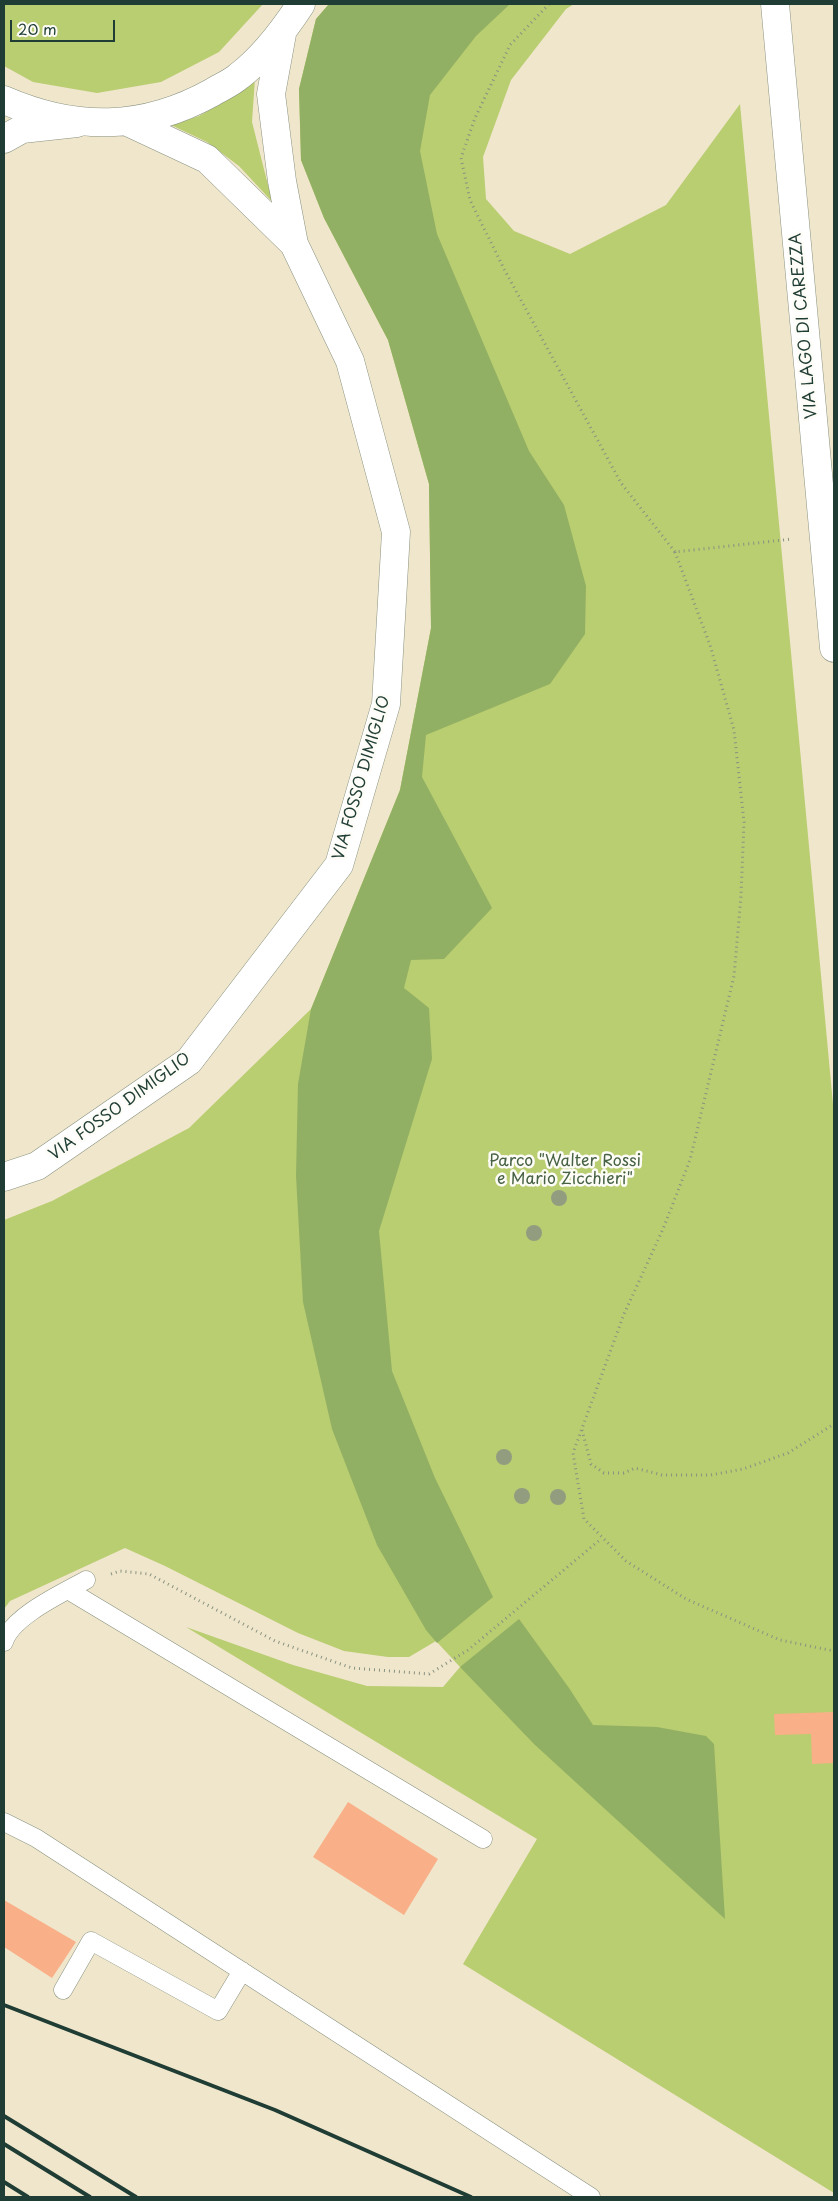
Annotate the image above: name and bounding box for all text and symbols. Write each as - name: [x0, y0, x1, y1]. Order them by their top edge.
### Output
- scale bar: [12, 10, 118, 42]
- text: 20 m: [18, 17, 57, 40]
- street label: VIA LAGO DI CAREZZA: [786, 232, 822, 420]
- street label: VIA FOSSO DIMIGLIO: [329, 694, 395, 862]
- street label: VIA FOSSO DIMIGLIO: [46, 1049, 194, 1165]
- park label: Parco "Walter Rossi e Mario Zicchieri": [489, 1152, 641, 1190]

